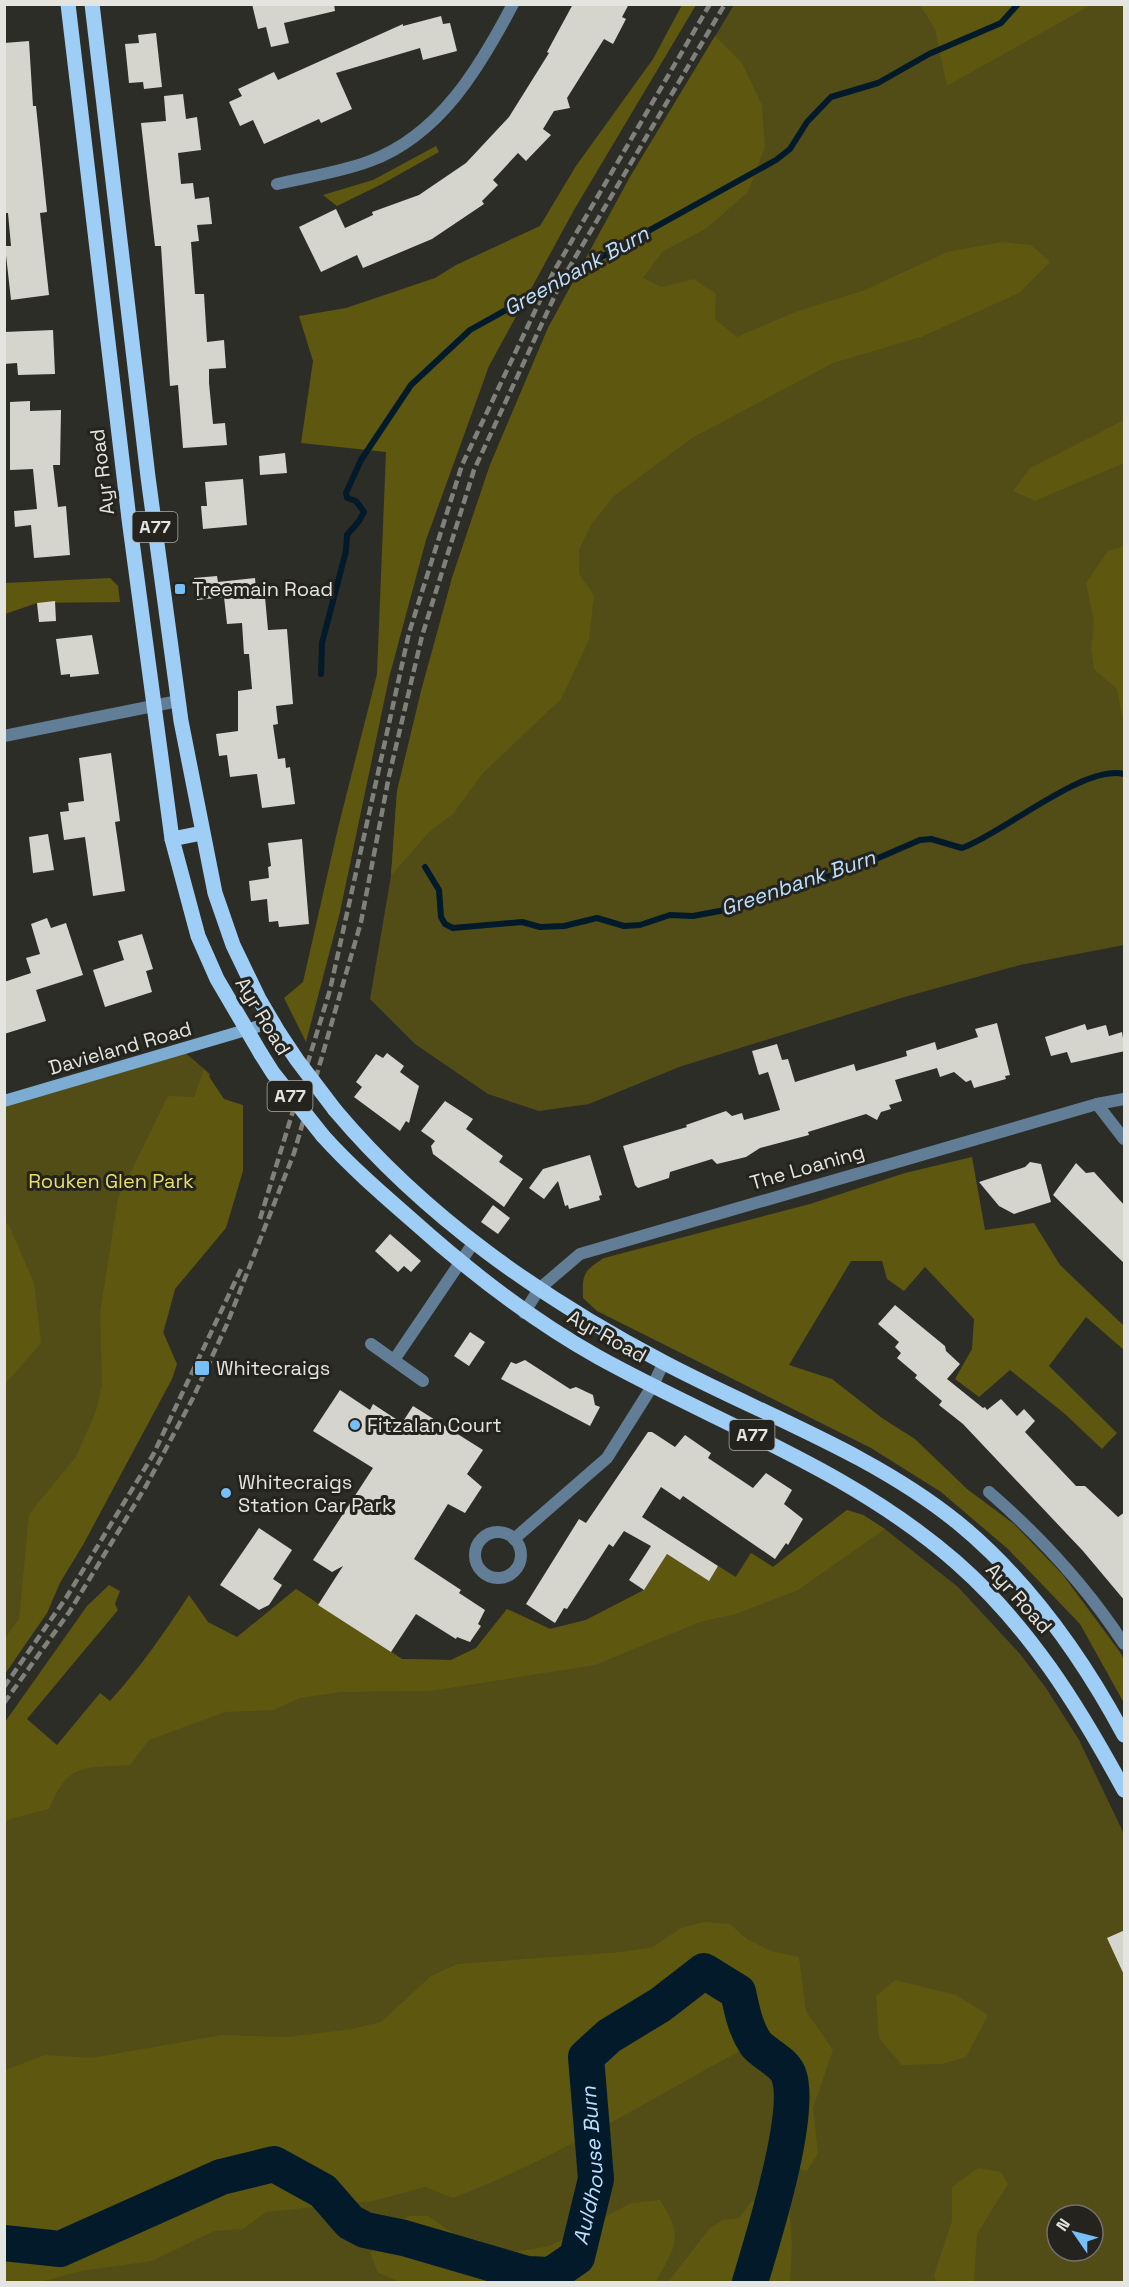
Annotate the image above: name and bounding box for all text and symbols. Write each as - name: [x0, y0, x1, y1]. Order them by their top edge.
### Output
- water label: Greenbank Burn: [498, 219, 654, 322]
- street label: Ayr Road: [84, 427, 120, 517]
- road number: A77: [132, 512, 178, 542]
- place label: Treemain Road: [192, 576, 333, 602]
- marker: Treemain Road: [173, 582, 187, 596]
- water label: Greenbank Burn: [717, 843, 880, 922]
- street label: Ayr Road: [230, 972, 296, 1060]
- street label: Davieland Road: [46, 1015, 194, 1081]
- road number: A77: [268, 1081, 312, 1111]
- street label: The Loaning: [747, 1138, 867, 1196]
- park label: Rouken Glen Park: [28, 1168, 194, 1194]
- street label: Ayr Road: [563, 1304, 651, 1368]
- place label: Whitecraigs: [216, 1355, 330, 1381]
- marker: Whitecraigs: [193, 1359, 211, 1377]
- place label: Fitzalan Court: [367, 1412, 502, 1438]
- marker: Fitzalan Court: [348, 1418, 362, 1432]
- road number: A77: [730, 1420, 774, 1450]
- place label: Whitecraigs Station Car Park: [238, 1469, 393, 1518]
- marker: Whitecraigs Station Car Park: [219, 1486, 233, 1500]
- street label: Ayr Road: [980, 1557, 1058, 1639]
- water label: Auldhouse Burn: [566, 2084, 610, 2247]
- north arrow: [1045, 2203, 1105, 2263]
- text: N: [1051, 2214, 1075, 2235]

